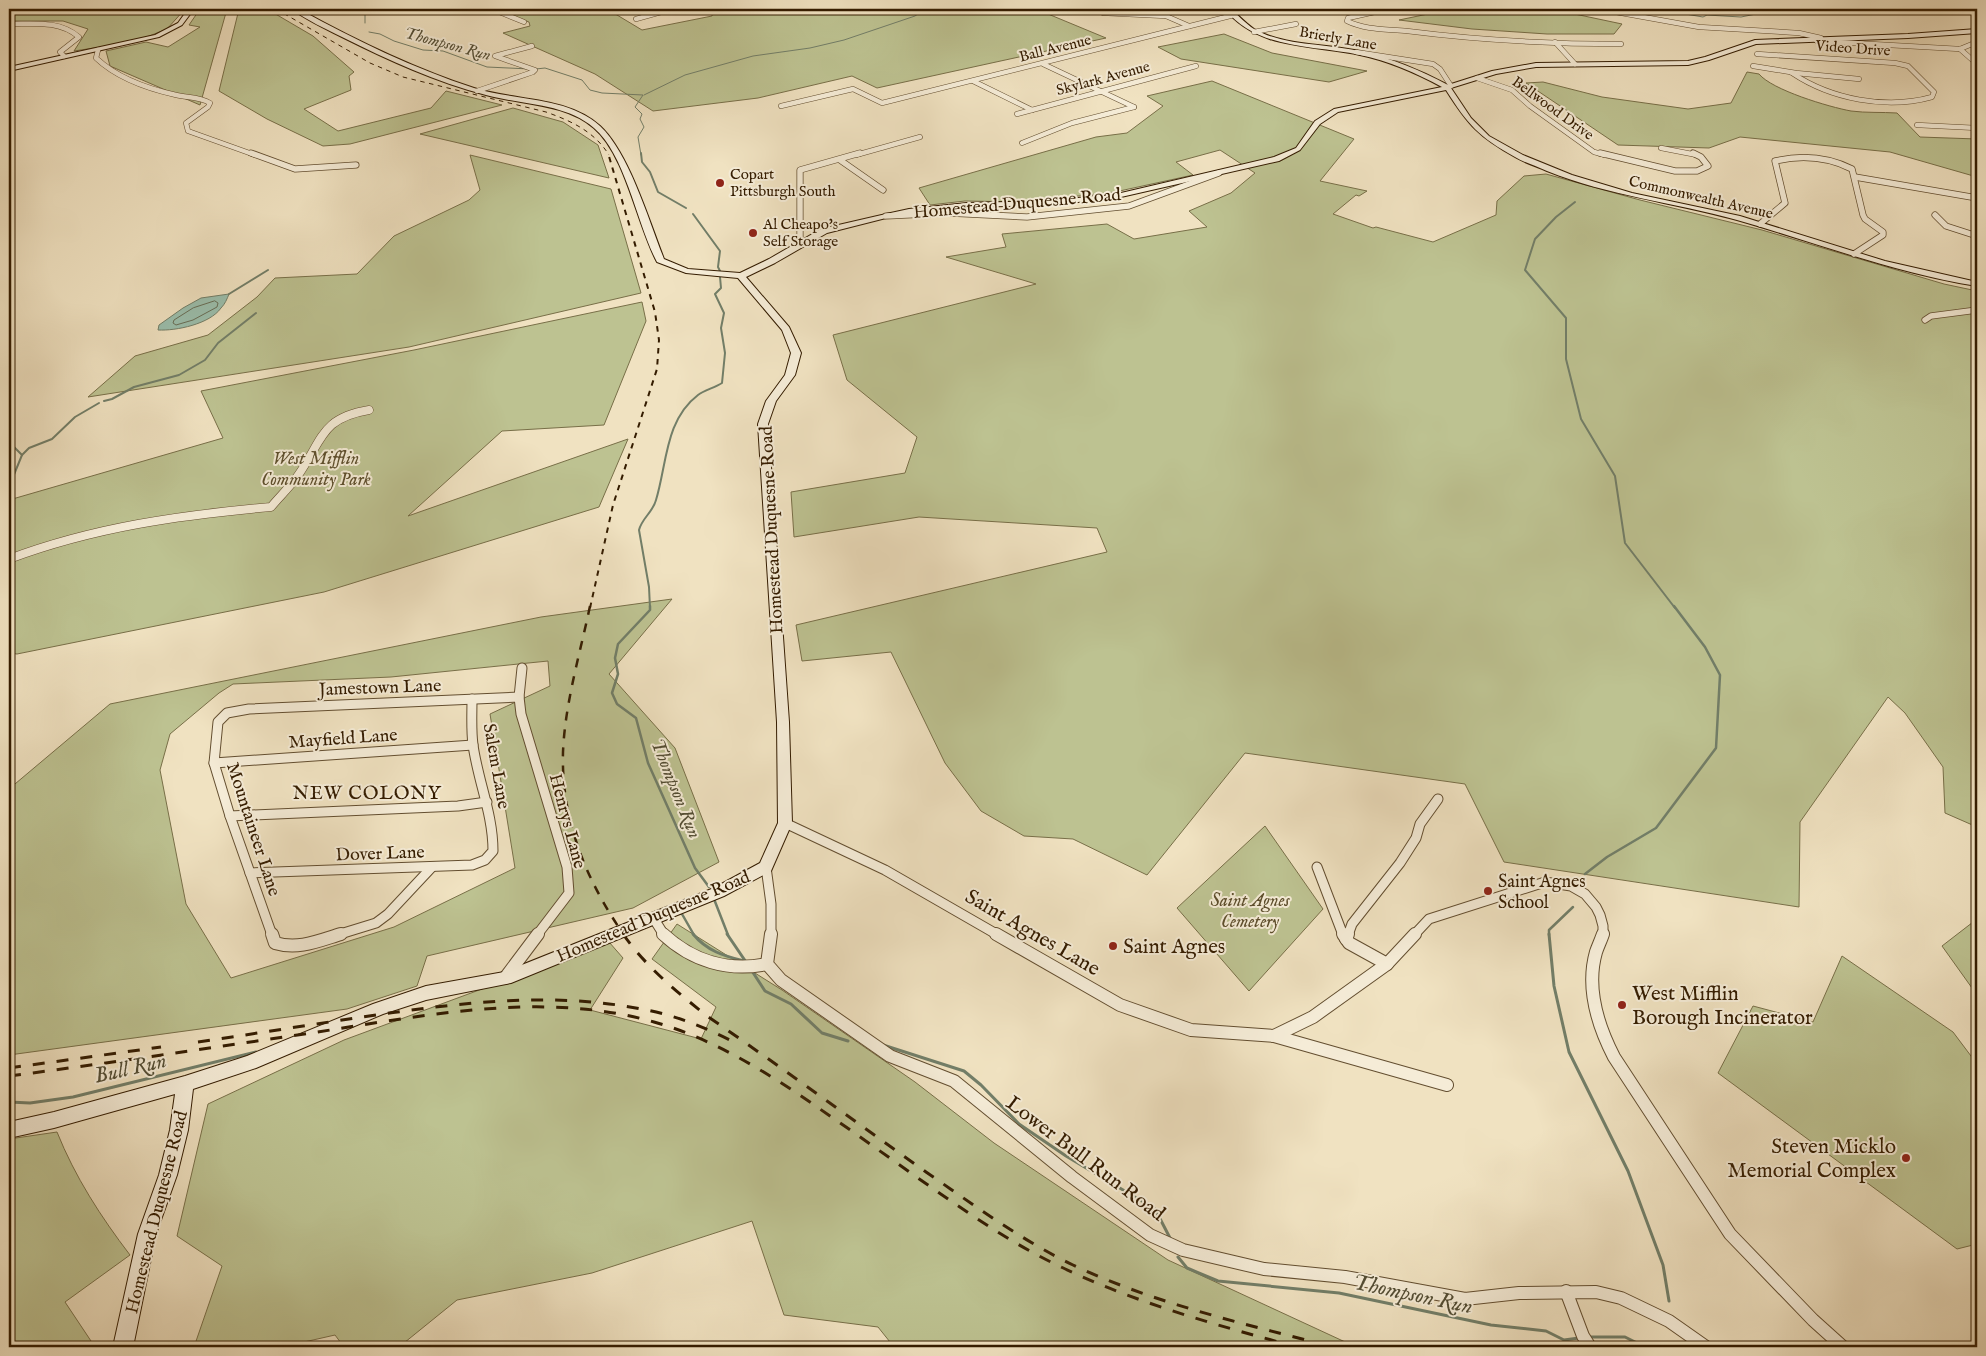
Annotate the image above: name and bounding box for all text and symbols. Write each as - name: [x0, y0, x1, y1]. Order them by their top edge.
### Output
- street label: Brierly Lane: [1298, 22, 1378, 55]
- water label: Thompson Run: [402, 24, 493, 66]
- street label: Ball Avenue: [1017, 30, 1093, 67]
- street label: Video Drive: [1814, 36, 1891, 61]
- street label: Skylark Avenue: [1054, 57, 1152, 100]
- street label: Bellwood Drive: [1508, 72, 1598, 145]
- place label: Copart Pittsburgh South: [730, 165, 835, 201]
- street label: Commonwealth Avenue: [1627, 172, 1775, 223]
- marker: Copart Pittsburgh South: [714, 177, 726, 189]
- street label: Homestead Duquesne Road: [912, 184, 1122, 225]
- place label: Al Cheapo's Self Storage: [762, 215, 838, 251]
- marker: Al Cheapo's Self Storage: [747, 227, 759, 239]
- street label: Homestead Duquesne Road: [756, 425, 789, 634]
- park label: West Mifflin Community Park: [261, 448, 371, 492]
- street label: Jamestown Lane: [316, 675, 442, 702]
- street label: Salem Lane: [477, 722, 514, 811]
- street label: Mayfield Lane: [288, 724, 398, 755]
- water label: Thompson Run: [644, 735, 706, 842]
- street label: Mountaineer Lane: [220, 760, 285, 899]
- street label: Henrys Lane: [543, 771, 590, 871]
- district label: NEW COLONY: [292, 782, 442, 806]
- street label: Dover Lane: [335, 841, 425, 868]
- street label: Homestead Duquesne Road: [553, 866, 754, 969]
- place label: Saint Agnes School: [1498, 871, 1586, 915]
- street label: Saint Agnes Lane: [960, 884, 1105, 983]
- marker: Saint Agnes School: [1482, 885, 1494, 897]
- park label: Saint Agnes Cemetery: [1210, 890, 1290, 934]
- place label: Saint Agnes: [1123, 934, 1225, 961]
- marker: Saint Agnes: [1107, 940, 1119, 952]
- place label: West Mifflin Borough Incinerator: [1632, 981, 1813, 1032]
- marker: West Mifflin Borough Incinerator: [1616, 999, 1628, 1011]
- water label: Bull Run: [92, 1047, 169, 1091]
- street label: Lower Bull Run Road: [1000, 1090, 1171, 1228]
- street label: Homestead Duquesne Road: [121, 1108, 194, 1316]
- place label: Steven Micklo Memorial Complex: [1727, 1134, 1896, 1185]
- marker: Steven Micklo Memorial Complex: [1900, 1152, 1912, 1164]
- water label: Thompson Run: [1350, 1269, 1475, 1321]

